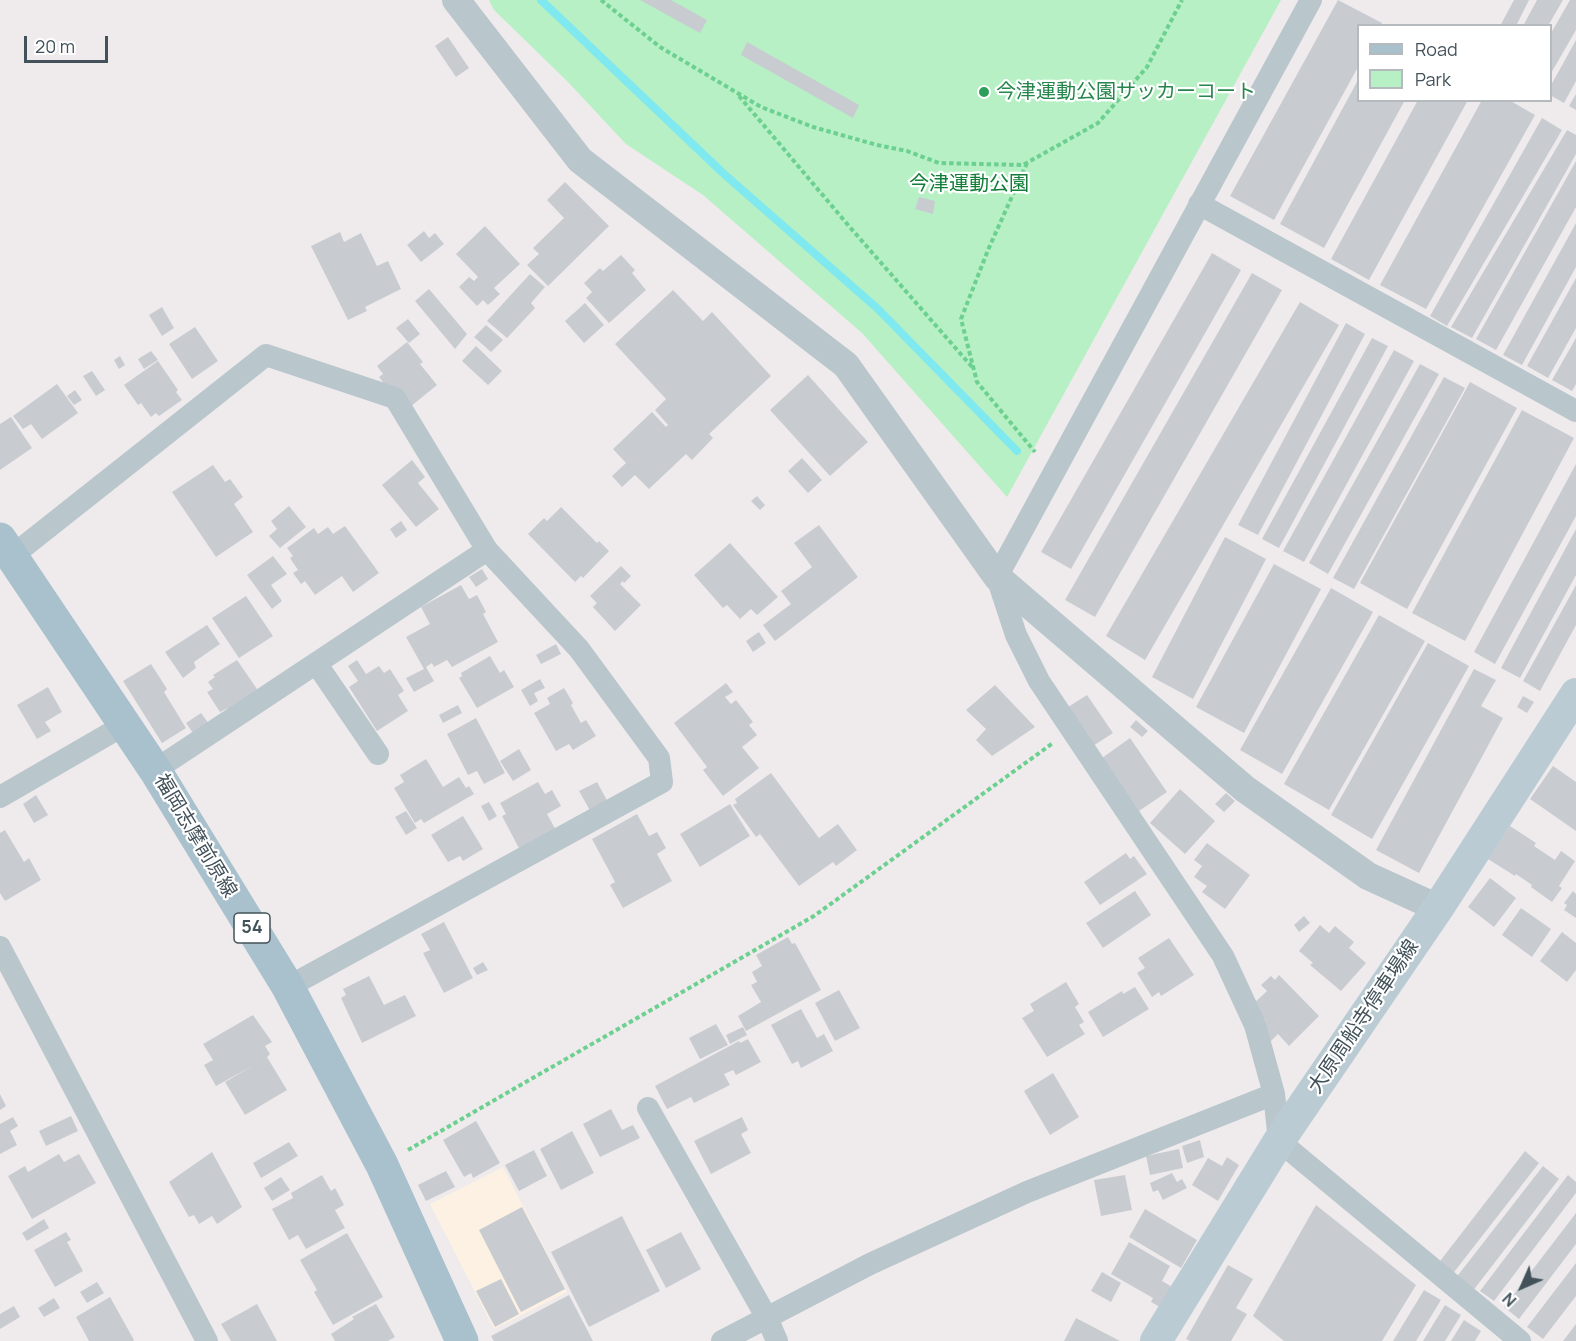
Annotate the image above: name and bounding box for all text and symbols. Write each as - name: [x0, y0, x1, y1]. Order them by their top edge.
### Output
- scale bar: [27, 24, 111, 62]
- legend: [1357, 24, 1552, 102]
- text: 20 m: [35, 34, 75, 58]
- text: Road: [1415, 37, 1458, 61]
- text: Park: [1415, 67, 1451, 91]
- place label: 今津運動公園サッカーコート: [996, 80, 1256, 104]
- marker: 今津運動公園サッカーコート: [977, 85, 991, 99]
- park label: 今津運動公園: [909, 172, 1029, 196]
- street label: 福岡志摩前原線: [149, 770, 241, 902]
- road number: 54: [234, 913, 270, 943]
- street label: 大原周船寺停車場線: [1304, 936, 1424, 1098]
- north arrow: [1492, 1257, 1552, 1317]
- text: N: [1497, 1288, 1521, 1312]

